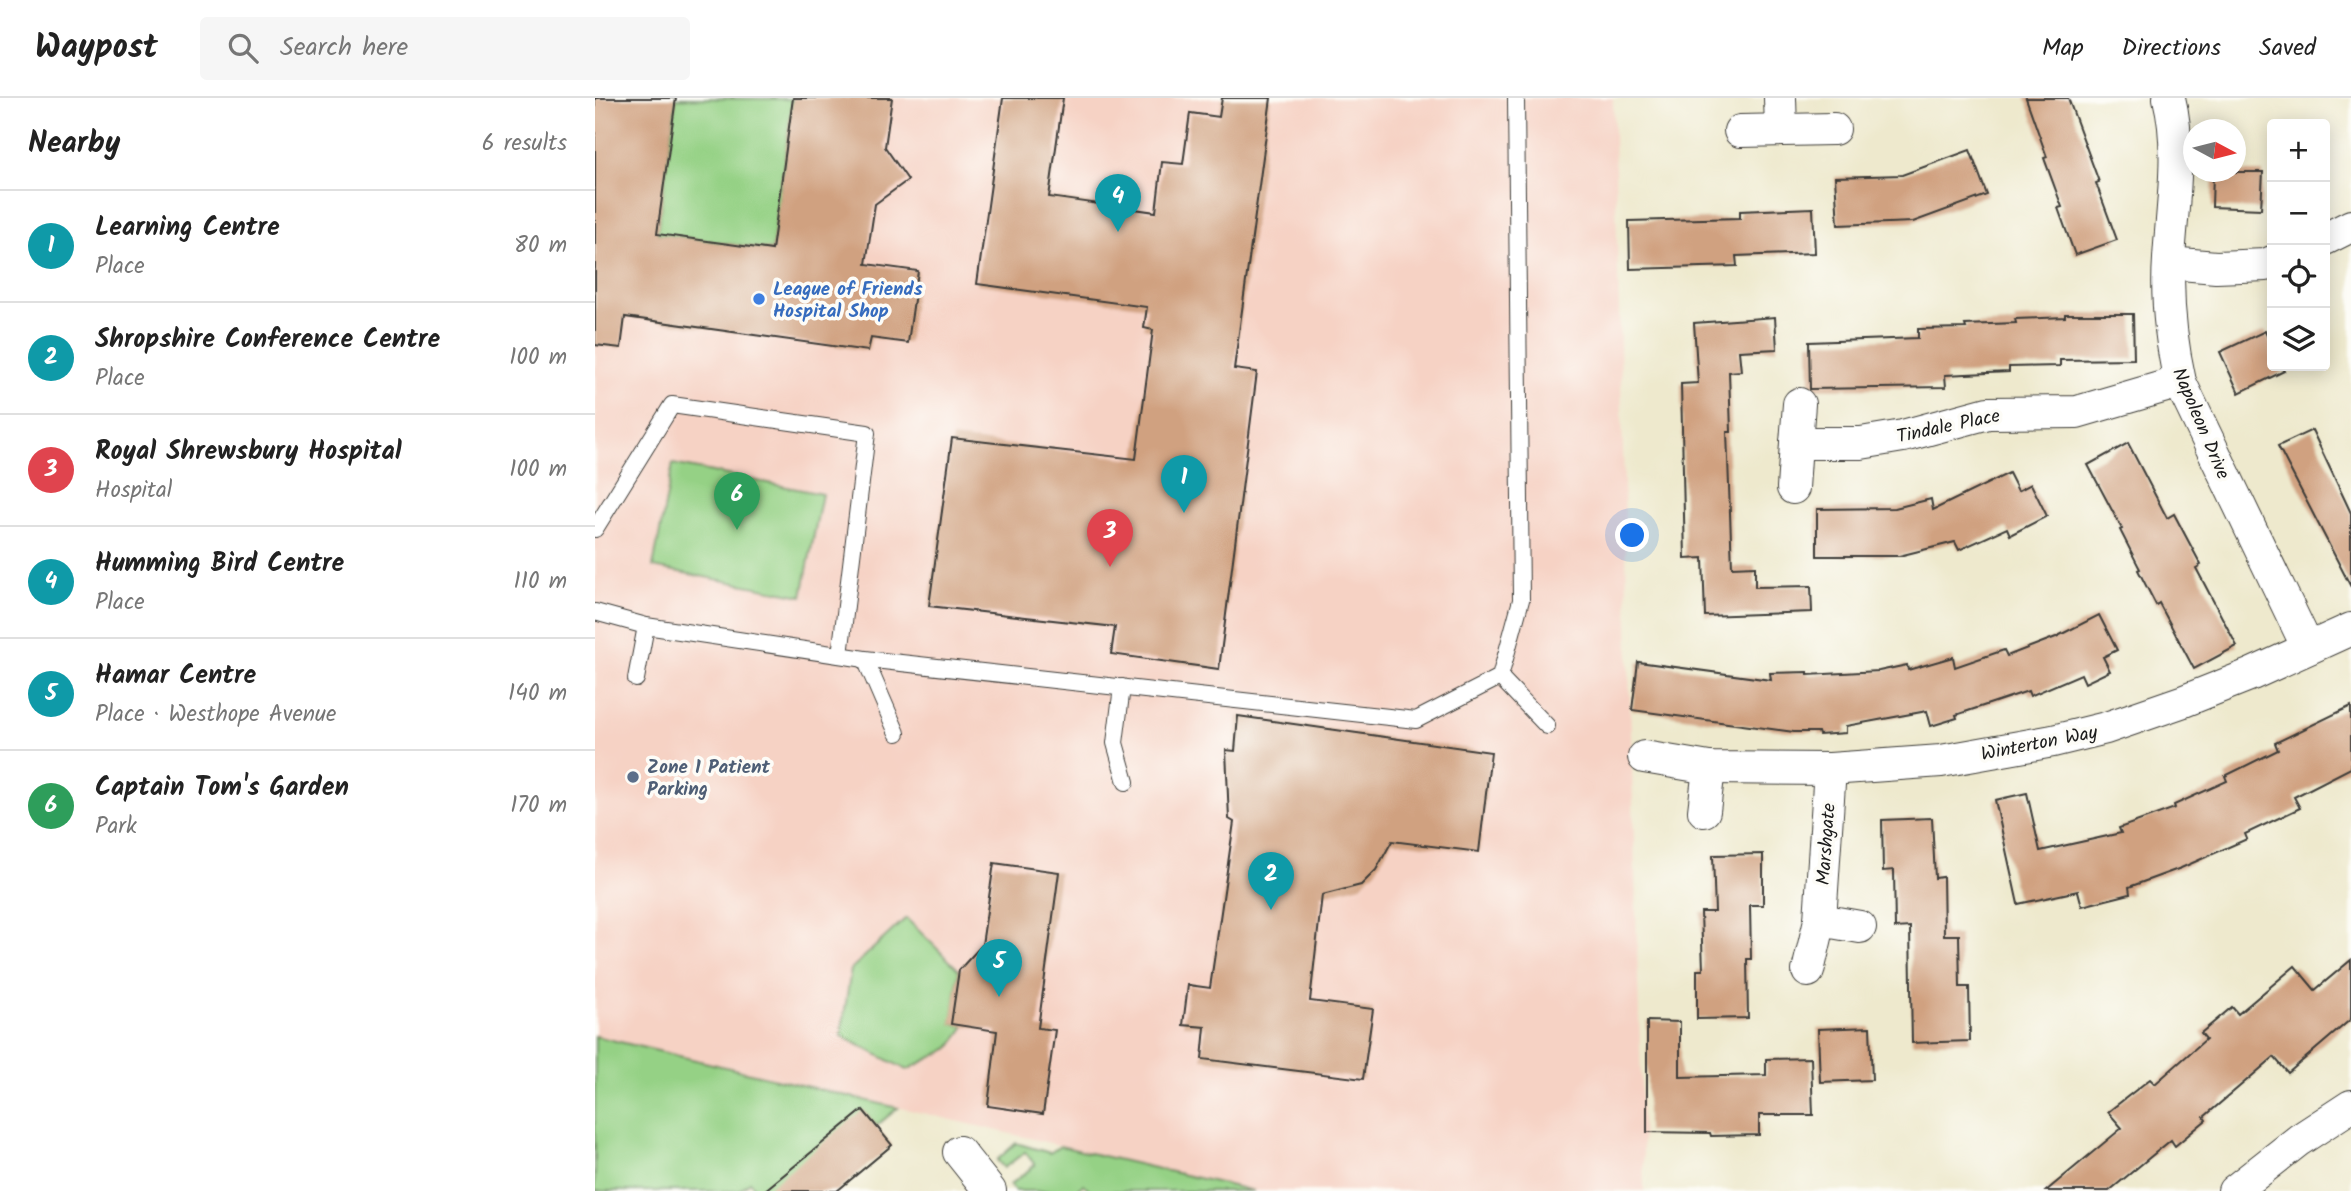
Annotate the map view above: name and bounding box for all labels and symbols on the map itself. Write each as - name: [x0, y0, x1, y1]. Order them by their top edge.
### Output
- north arrow: [2183, 119, 2246, 182]
- pin: 4: [1095, 174, 1141, 232]
- place label: League of Friends Hospital Shop: [773, 275, 923, 327]
- marker: League of Friends Hospital Shop: [751, 291, 767, 307]
- street label: Napoleon Drive: [2163, 363, 2237, 485]
- street label: Tindale Place: [1894, 401, 2003, 453]
- pin: 1: [1161, 455, 1207, 513]
- pin: 6: [714, 472, 760, 530]
- pin: 3: [1087, 509, 1133, 567]
- your location: [1615, 518, 1649, 552]
- street label: Winterton Way: [1979, 718, 2101, 770]
- place label: Zone 1 Patient Parking: [647, 753, 771, 805]
- marker: Zone 1 Patient Parking: [625, 769, 641, 785]
- street label: Marshgate: [1809, 802, 1845, 886]
- pin: 2: [1248, 852, 1294, 910]
- pin: 5: [976, 939, 1022, 997]

